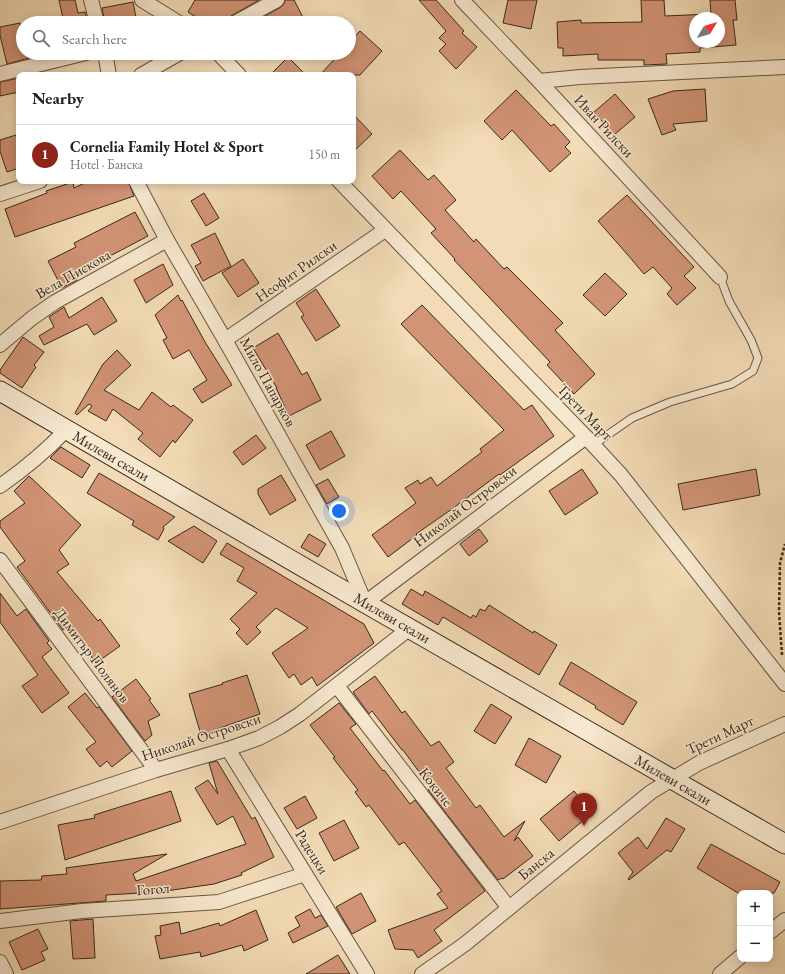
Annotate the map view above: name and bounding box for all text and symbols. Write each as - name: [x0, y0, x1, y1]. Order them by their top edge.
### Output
- north arrow: [689, 12, 725, 48]
- search box: [16, 16, 356, 60]
- icon: search: [30, 27, 52, 49]
- text: Search here: [62, 29, 127, 48]
- text: Nearby: [32, 87, 84, 109]
- street label: Иван Рилски: [570, 90, 639, 161]
- text: Cornelia Family Hotel & Sport: [70, 137, 264, 156]
- text: 1: [42, 146, 48, 163]
- text: 150 m: [309, 146, 340, 163]
- text: Hotel · Банска: [70, 156, 143, 173]
- street label: Неофит Рилски: [251, 235, 340, 306]
- street label: Вела Пискова: [32, 244, 114, 303]
- street label: Мило Папарков: [236, 334, 301, 430]
- street label: Трети Март: [553, 379, 617, 444]
- street label: Милеви скали: [69, 426, 153, 485]
- street label: Николай Островски: [409, 461, 520, 551]
- your location: [329, 501, 349, 521]
- street label: Милеви скали: [350, 588, 434, 647]
- street label: Димитър Полянов: [50, 603, 134, 706]
- street label: Николай Островски: [139, 708, 263, 765]
- street label: Трети Март: [683, 711, 757, 758]
- street label: Милеви скали: [631, 750, 715, 809]
- street label: Кокиче: [415, 763, 458, 810]
- pin: 1: [571, 793, 597, 826]
- street label: Радецки: [291, 826, 334, 878]
- street label: Банска: [514, 843, 558, 884]
- street label: Гогол: [136, 878, 170, 899]
- map controls: [737, 890, 773, 962]
- button: +: [737, 890, 773, 926]
- button: −: [737, 926, 773, 962]

